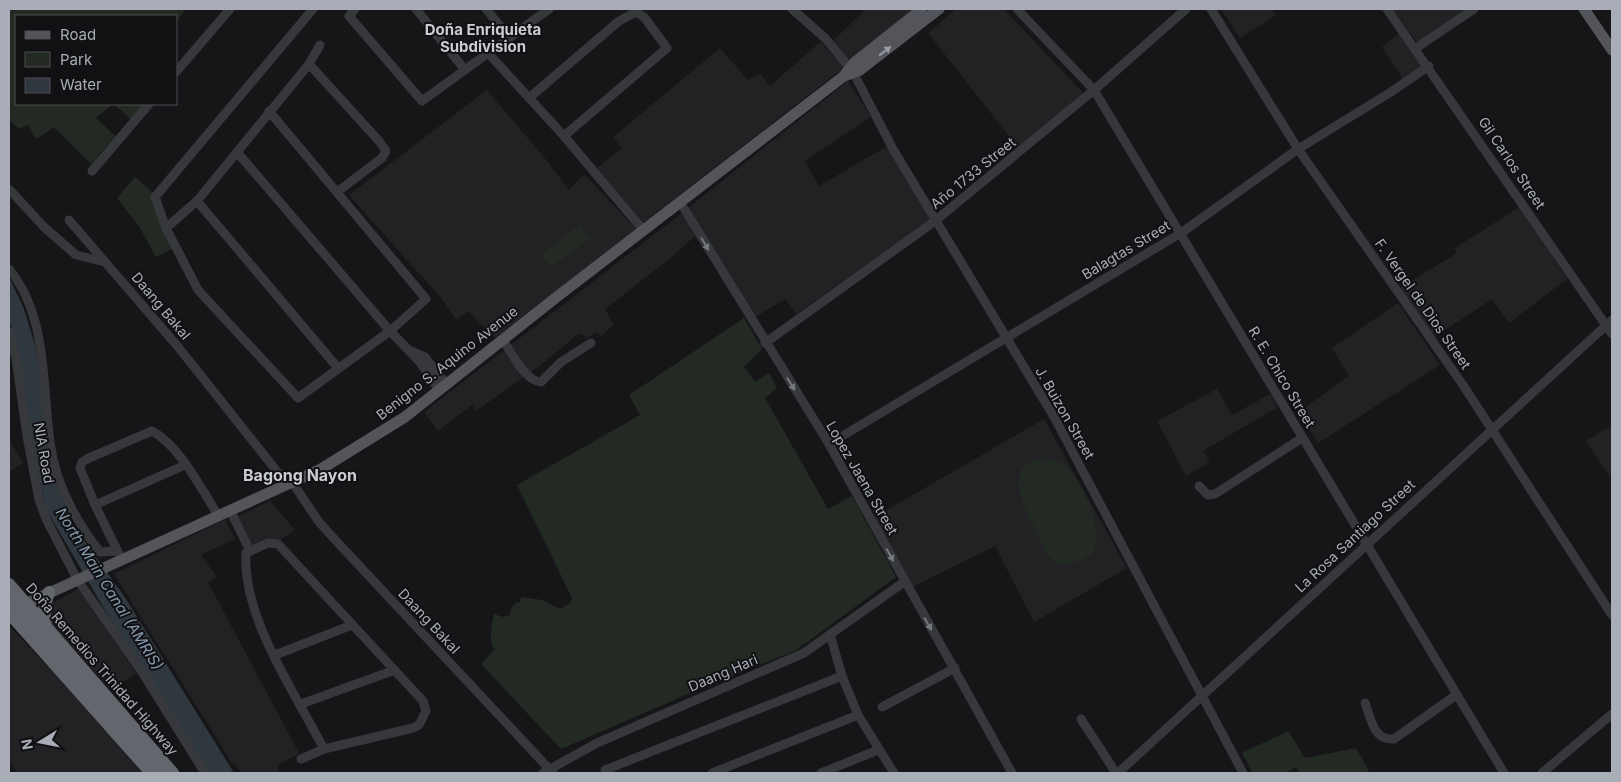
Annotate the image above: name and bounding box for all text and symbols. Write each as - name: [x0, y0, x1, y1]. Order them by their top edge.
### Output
- legend: [15, 15, 178, 105]
- district label: Doña Enriquieta Subdivision: [425, 20, 541, 56]
- text: Road: [60, 25, 96, 44]
- one-way arrow: [878, 45, 891, 56]
- text: Park: [60, 50, 93, 69]
- text: Water: [60, 75, 102, 94]
- street label: Gil Carlos Street: [1475, 113, 1550, 212]
- street label: Año 1733 Street: [927, 133, 1019, 212]
- street label: Balagtas Street: [1078, 216, 1173, 283]
- street label: F. Vergel de Dios Street: [1372, 235, 1475, 373]
- one-way arrow: [701, 237, 710, 250]
- street label: Daang Bakal: [128, 269, 194, 343]
- street label: Benigno S. Aquino Avenue: [373, 302, 521, 423]
- street label: R. E. Chico Street: [1245, 323, 1320, 431]
- street label: J. Buizon Street: [1032, 363, 1099, 462]
- one-way arrow: [786, 377, 795, 391]
- street label: Lopez Jaena Street: [823, 418, 902, 538]
- street label: NIA Road: [31, 421, 58, 485]
- district label: Bagong Nayon: [243, 465, 357, 485]
- street label: La Rosa Santiago Street: [1291, 475, 1418, 596]
- water label: North Main Canal (AMRIS): [52, 504, 167, 673]
- one-way arrow: [886, 547, 894, 562]
- street label: Doña Remedios Trinidad Highway: [23, 579, 182, 759]
- street label: Daang Bakal: [395, 585, 464, 657]
- one-way arrow: [924, 617, 933, 630]
- street label: Daang Hari: [686, 650, 760, 695]
- north arrow: [15, 717, 65, 767]
- text: N: [17, 738, 36, 751]

